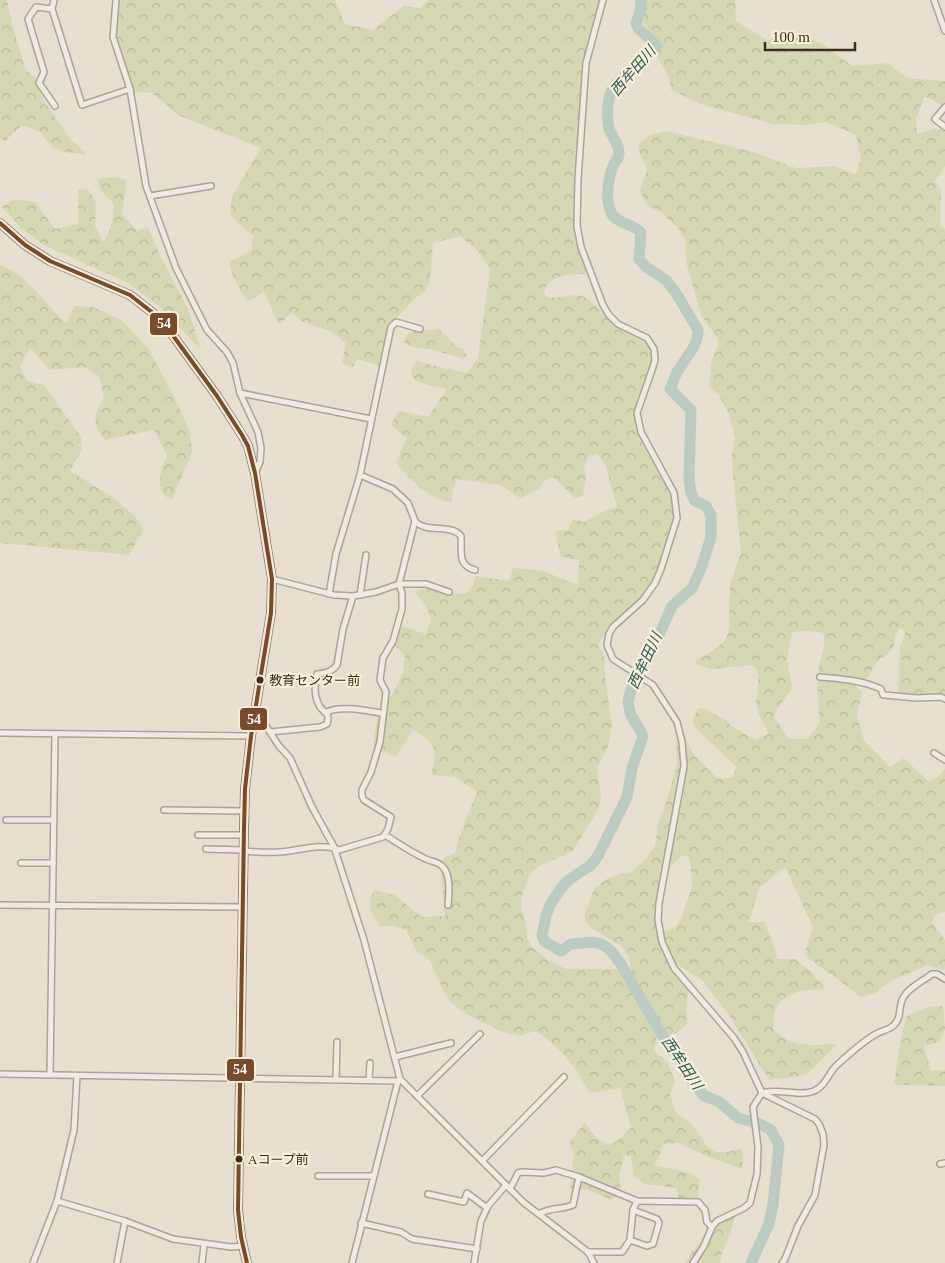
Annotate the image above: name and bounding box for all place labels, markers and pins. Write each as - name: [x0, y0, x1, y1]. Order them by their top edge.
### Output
- place label: 教育センター前: [269, 673, 360, 688]
- marker: 教育センター前: [255, 675, 265, 685]
- place label: Aコープ前: [248, 1152, 309, 1167]
- marker: Aコープ前: [234, 1154, 244, 1164]

